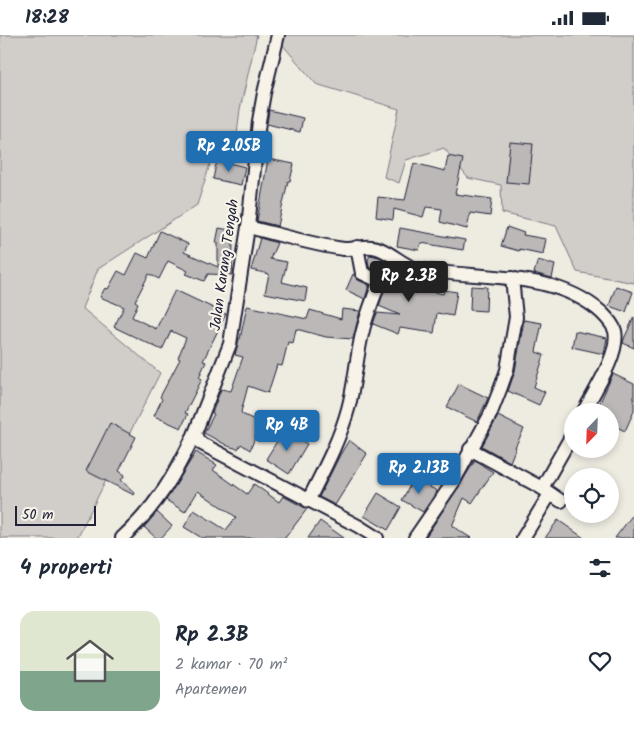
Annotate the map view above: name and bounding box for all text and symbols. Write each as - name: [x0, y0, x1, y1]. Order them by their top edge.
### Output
- text: 18:28: [25, 3, 69, 33]
- pin: Rp 2.05B: [177, 131, 281, 173]
- text: Rp 2.05B: [197, 134, 261, 159]
- street label: Jalan Karang Tengah: [204, 198, 246, 332]
- pin: Rp 2.3B: [363, 261, 455, 303]
- text: Rp 2.3B: [381, 264, 437, 289]
- north arrow: [564, 403, 619, 457]
- map controls: [564, 403, 619, 523]
- pin: Rp 4B: [252, 409, 322, 452]
- text: Rp 4B: [265, 413, 309, 438]
- pin: Rp 2.13B: [367, 453, 471, 495]
- text: Rp 2.13B: [388, 456, 450, 481]
- button: locate: [564, 468, 619, 523]
- scale bar: [15, 503, 96, 526]
- text: 50 m: [22, 504, 53, 526]
- text: 4 properti: [20, 552, 112, 585]
- icon: filters: [586, 554, 614, 582]
- text: Rp 2.3B: [175, 619, 249, 652]
- icon: home: [60, 631, 120, 691]
- icon: heart: [586, 647, 614, 675]
- text: 2 kamar · 70 m²: [175, 652, 287, 677]
- text: Apartemen: [175, 677, 247, 702]

